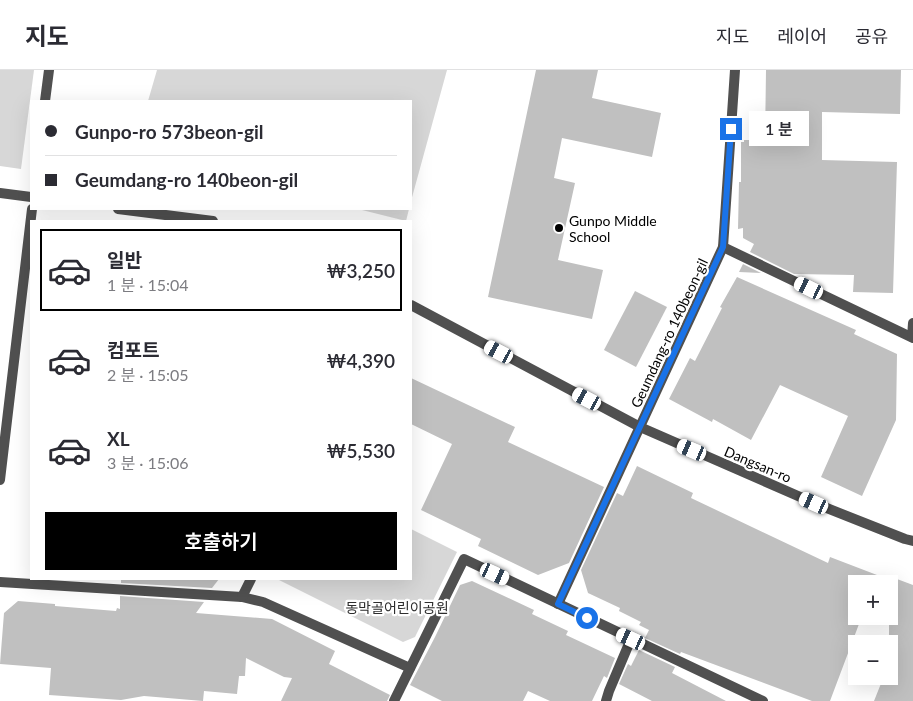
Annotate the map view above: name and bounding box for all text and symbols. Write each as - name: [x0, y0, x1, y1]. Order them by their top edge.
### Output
- text: 지도: [25, 21, 69, 50]
- text: 지도: [716, 25, 749, 47]
- text: 레이어: [777, 25, 827, 47]
- text: 공유: [855, 25, 888, 47]
- callout: 1 분: [748, 112, 808, 146]
- route end: [720, 118, 742, 140]
- text: 1 분: [765, 119, 793, 138]
- text: Gunpo-ro 573beon-gil: [75, 120, 264, 143]
- text: Geumdang-ro 140beon-gil: [75, 168, 298, 191]
- place label: Gunpo Middle School: [569, 212, 657, 245]
- marker: Gunpo Middle School: [553, 222, 565, 234]
- icon: car: [47, 248, 92, 293]
- text: 일반: [107, 248, 142, 271]
- street label: Geumdang-ro 140beon-gil: [627, 256, 711, 410]
- text: ₩3,250: [326, 259, 395, 282]
- text: 1 분 · 15:04: [107, 275, 189, 294]
- car: [792, 275, 825, 301]
- icon: car: [47, 338, 92, 383]
- text: 컴포트: [107, 338, 159, 361]
- car: [482, 338, 515, 366]
- text: ₩4,390: [326, 349, 395, 372]
- text: 2 분 · 15:05: [107, 365, 189, 384]
- car: [570, 385, 603, 413]
- text: XL: [107, 427, 130, 450]
- icon: car: [47, 428, 92, 473]
- car: [675, 437, 708, 463]
- text: ₩5,530: [326, 439, 395, 462]
- street label: Dangsan-ro: [722, 442, 794, 486]
- text: 3 분 · 15:06: [107, 453, 189, 472]
- car: [797, 490, 830, 516]
- button: 호출하기: [45, 512, 397, 570]
- car: [478, 561, 511, 587]
- map controls: [848, 575, 898, 685]
- button: +: [848, 575, 898, 625]
- park label: 동막골어린이공원: [345, 599, 449, 616]
- route start: [576, 607, 598, 629]
- car: [614, 626, 647, 652]
- button: −: [848, 635, 898, 685]

